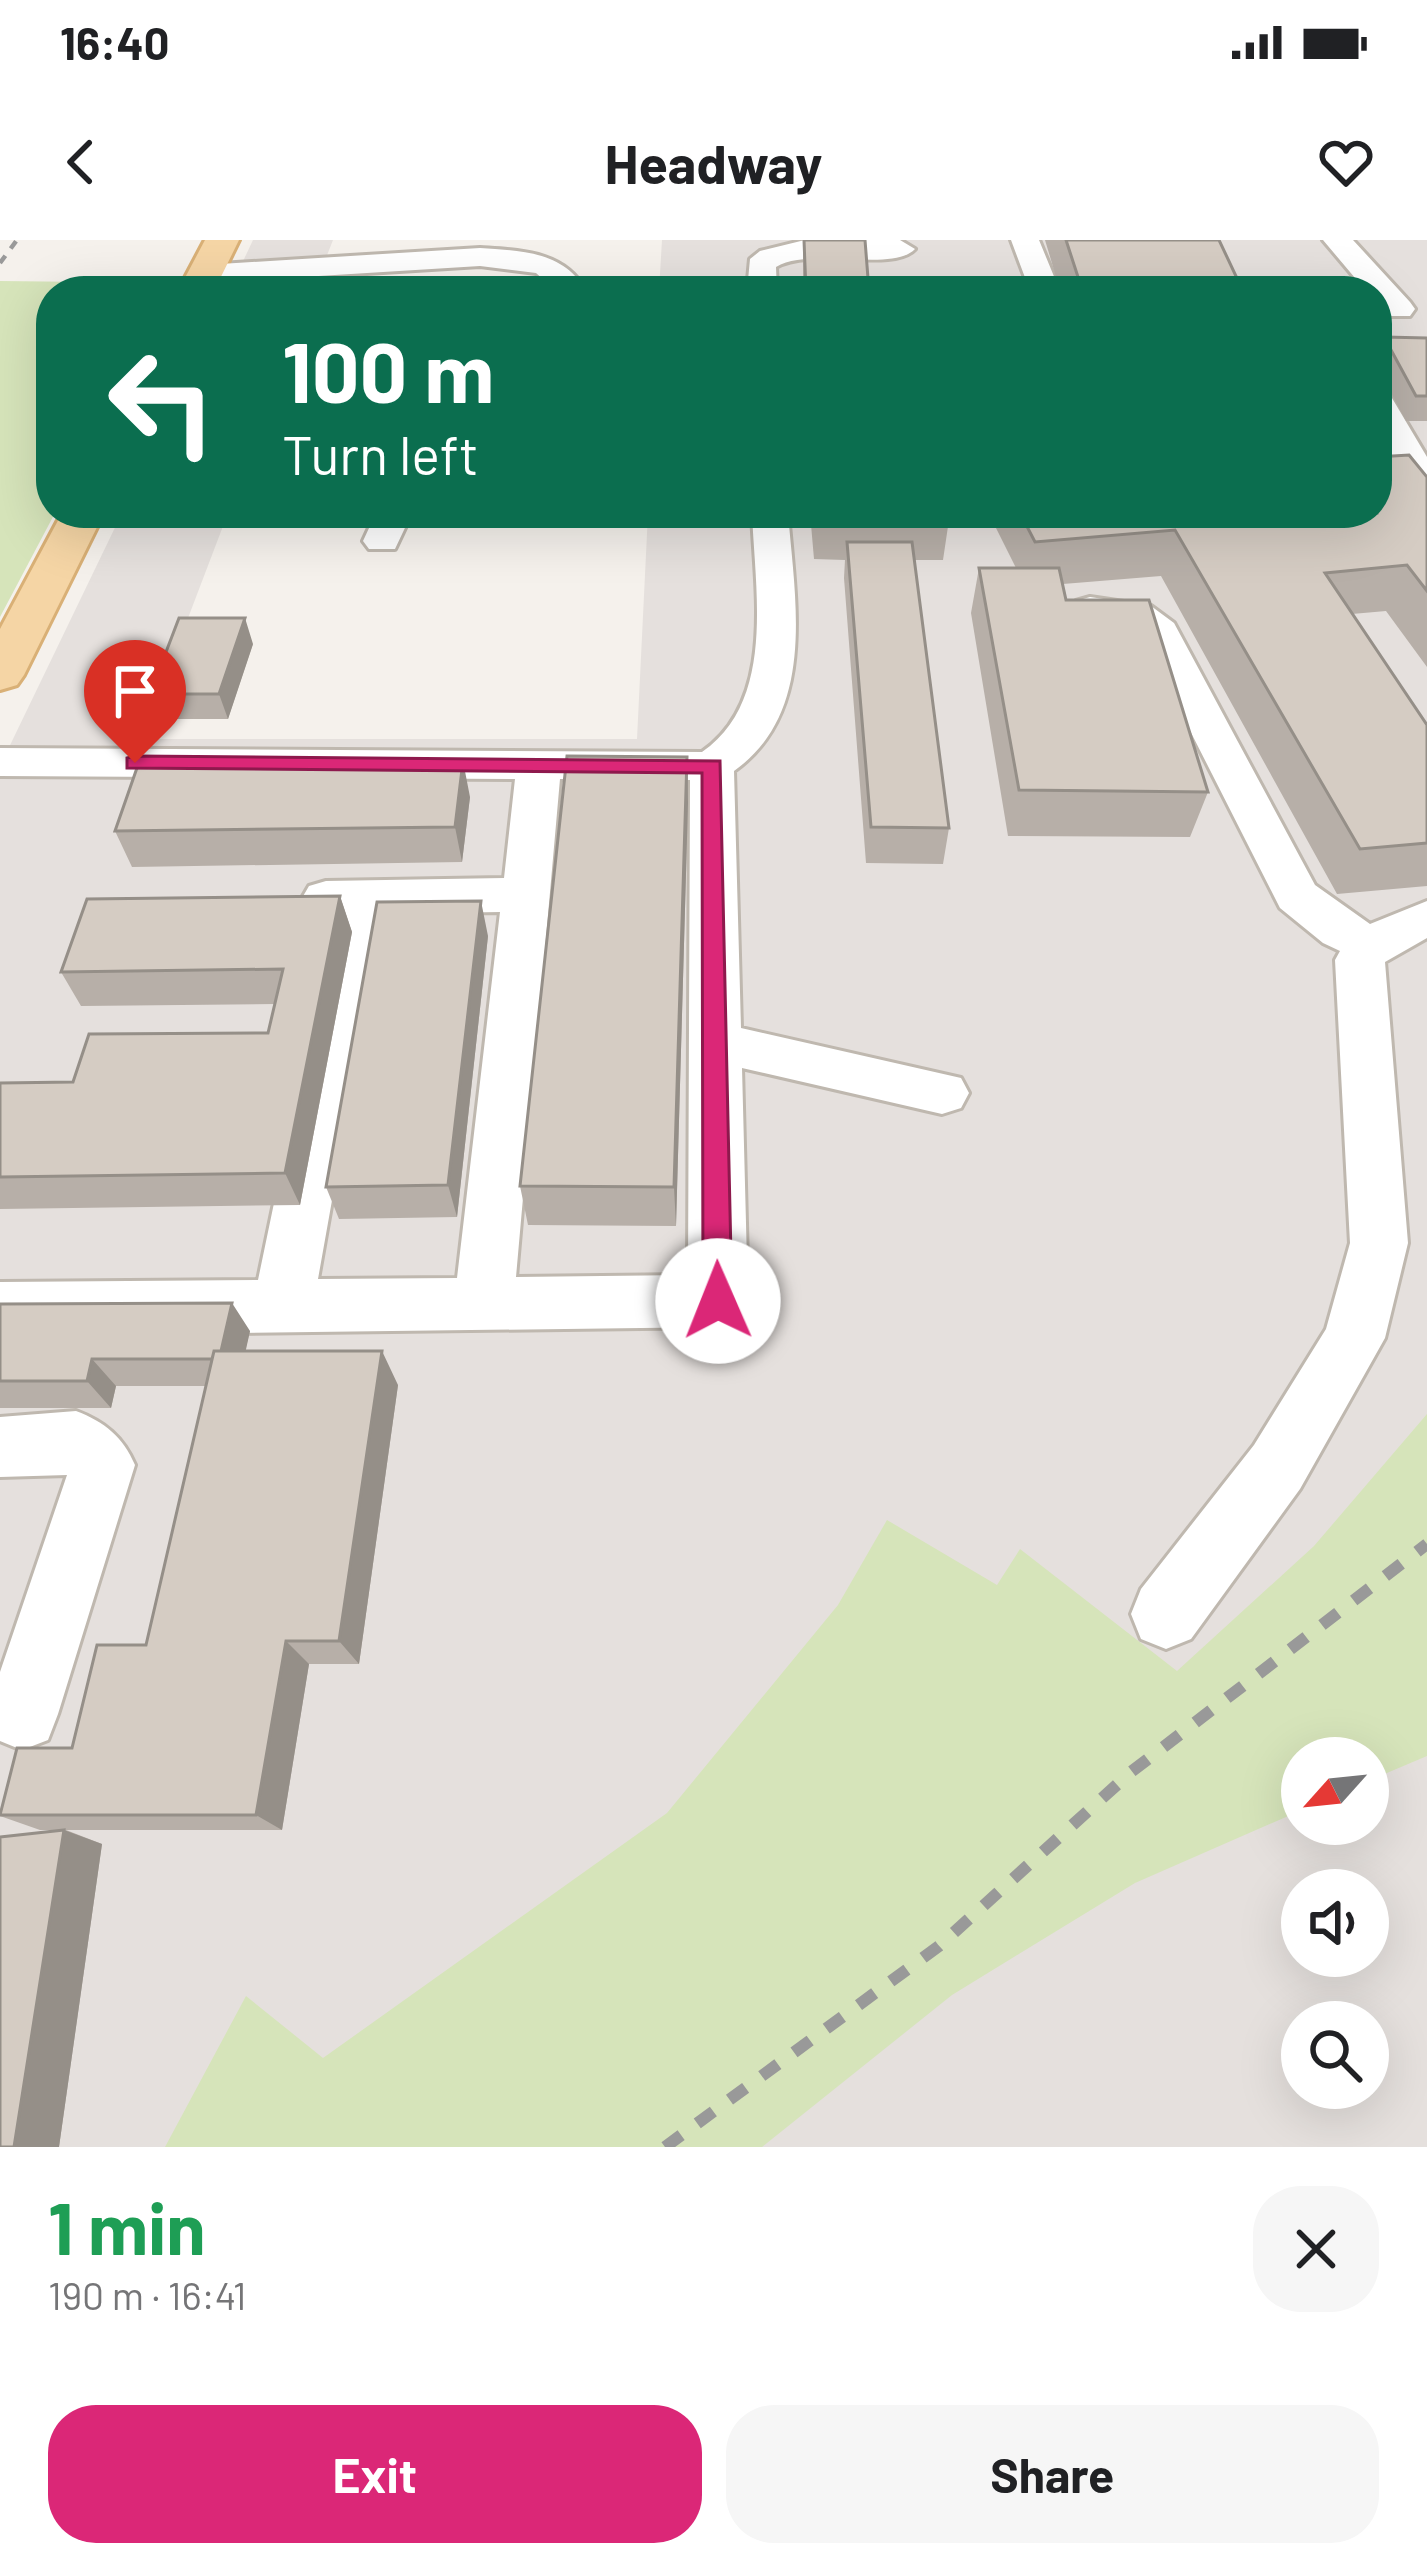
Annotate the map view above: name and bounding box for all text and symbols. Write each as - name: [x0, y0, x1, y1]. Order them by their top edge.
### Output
- text: 16:40: [60, 15, 169, 69]
- icon: back: [48, 129, 114, 195]
- icon: heart: [1313, 129, 1379, 195]
- text: Headway: [605, 130, 823, 195]
- text: 100 m: [282, 319, 494, 420]
- icon: left: [84, 324, 240, 480]
- text: Turn left: [282, 421, 479, 486]
- pin: [84, 640, 186, 763]
- icon: arrive: [102, 658, 168, 724]
- position arrow: [655, 1238, 781, 1364]
- north arrow: [1281, 1737, 1389, 1845]
- map controls: [1281, 1737, 1389, 2109]
- button: sound: [1281, 1869, 1389, 1977]
- button: search: [1281, 2001, 1389, 2109]
- text: 1 min: [48, 2183, 206, 2269]
- button: close: [1253, 2186, 1379, 2312]
- text: 190 m · 16:41: [48, 2271, 246, 2318]
- button: Exit: [48, 2405, 702, 2543]
- button: Share: [726, 2405, 1379, 2543]

